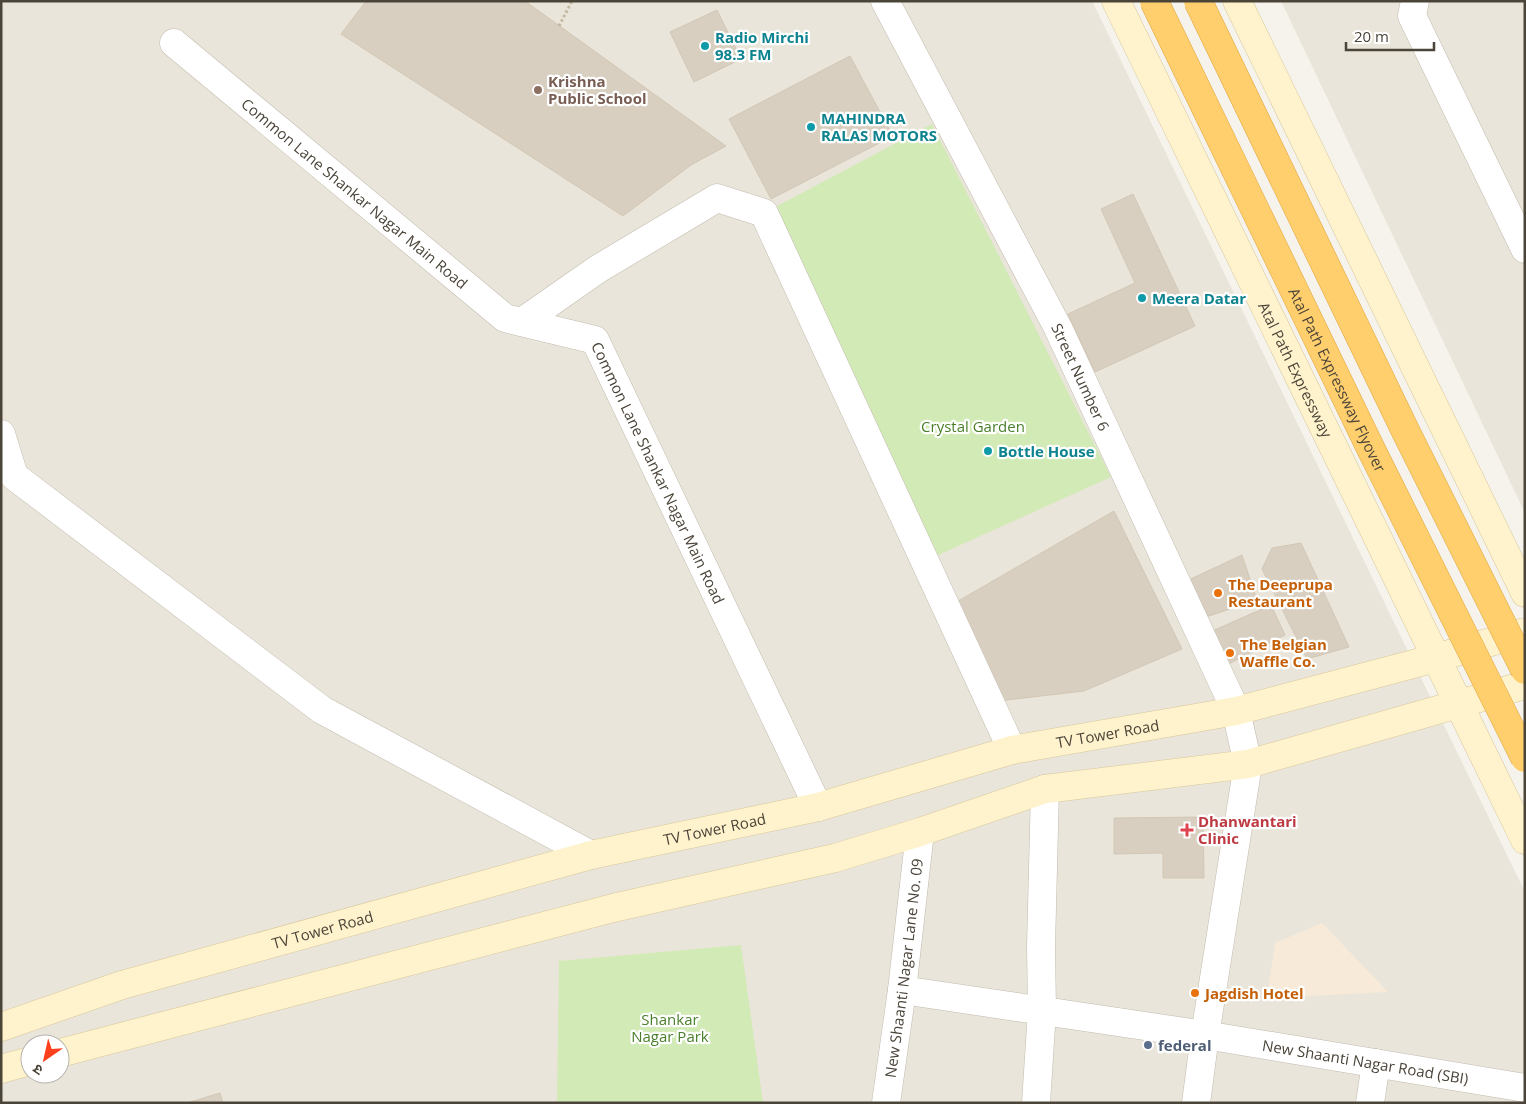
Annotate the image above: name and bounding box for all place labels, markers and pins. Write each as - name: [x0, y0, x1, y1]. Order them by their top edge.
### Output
- place label: Radio Mirchi 98.3 FM: [715, 27, 809, 64]
- marker: Radio Mirchi 98.3 FM: [699, 40, 711, 52]
- place label: Krishna Public School: [548, 71, 647, 108]
- marker: Krishna Public School: [532, 84, 544, 96]
- place label: MAHINDRA RALAS MOTORS: [821, 108, 937, 145]
- marker: MAHINDRA RALAS MOTORS: [805, 121, 817, 133]
- place label: Meera Datar: [1152, 288, 1246, 308]
- marker: Meera Datar: [1136, 292, 1148, 304]
- place label: Bottle House: [998, 441, 1095, 461]
- marker: Bottle House: [982, 445, 994, 457]
- place label: The Deeprupa Restaurant: [1228, 574, 1333, 611]
- marker: The Deeprupa Restaurant: [1212, 587, 1224, 599]
- place label: The Belgian Waffle Co.: [1240, 634, 1327, 671]
- marker: The Belgian Waffle Co.: [1224, 647, 1236, 659]
- place label: Dhanwantari Clinic: [1198, 811, 1297, 848]
- marker: Dhanwantari Clinic: [1180, 823, 1194, 837]
- place label: Jagdish Hotel: [1203, 983, 1304, 1003]
- marker: Jagdish Hotel: [1189, 987, 1201, 999]
- place label: federal: [1158, 1035, 1211, 1055]
- marker: federal: [1142, 1039, 1154, 1051]

